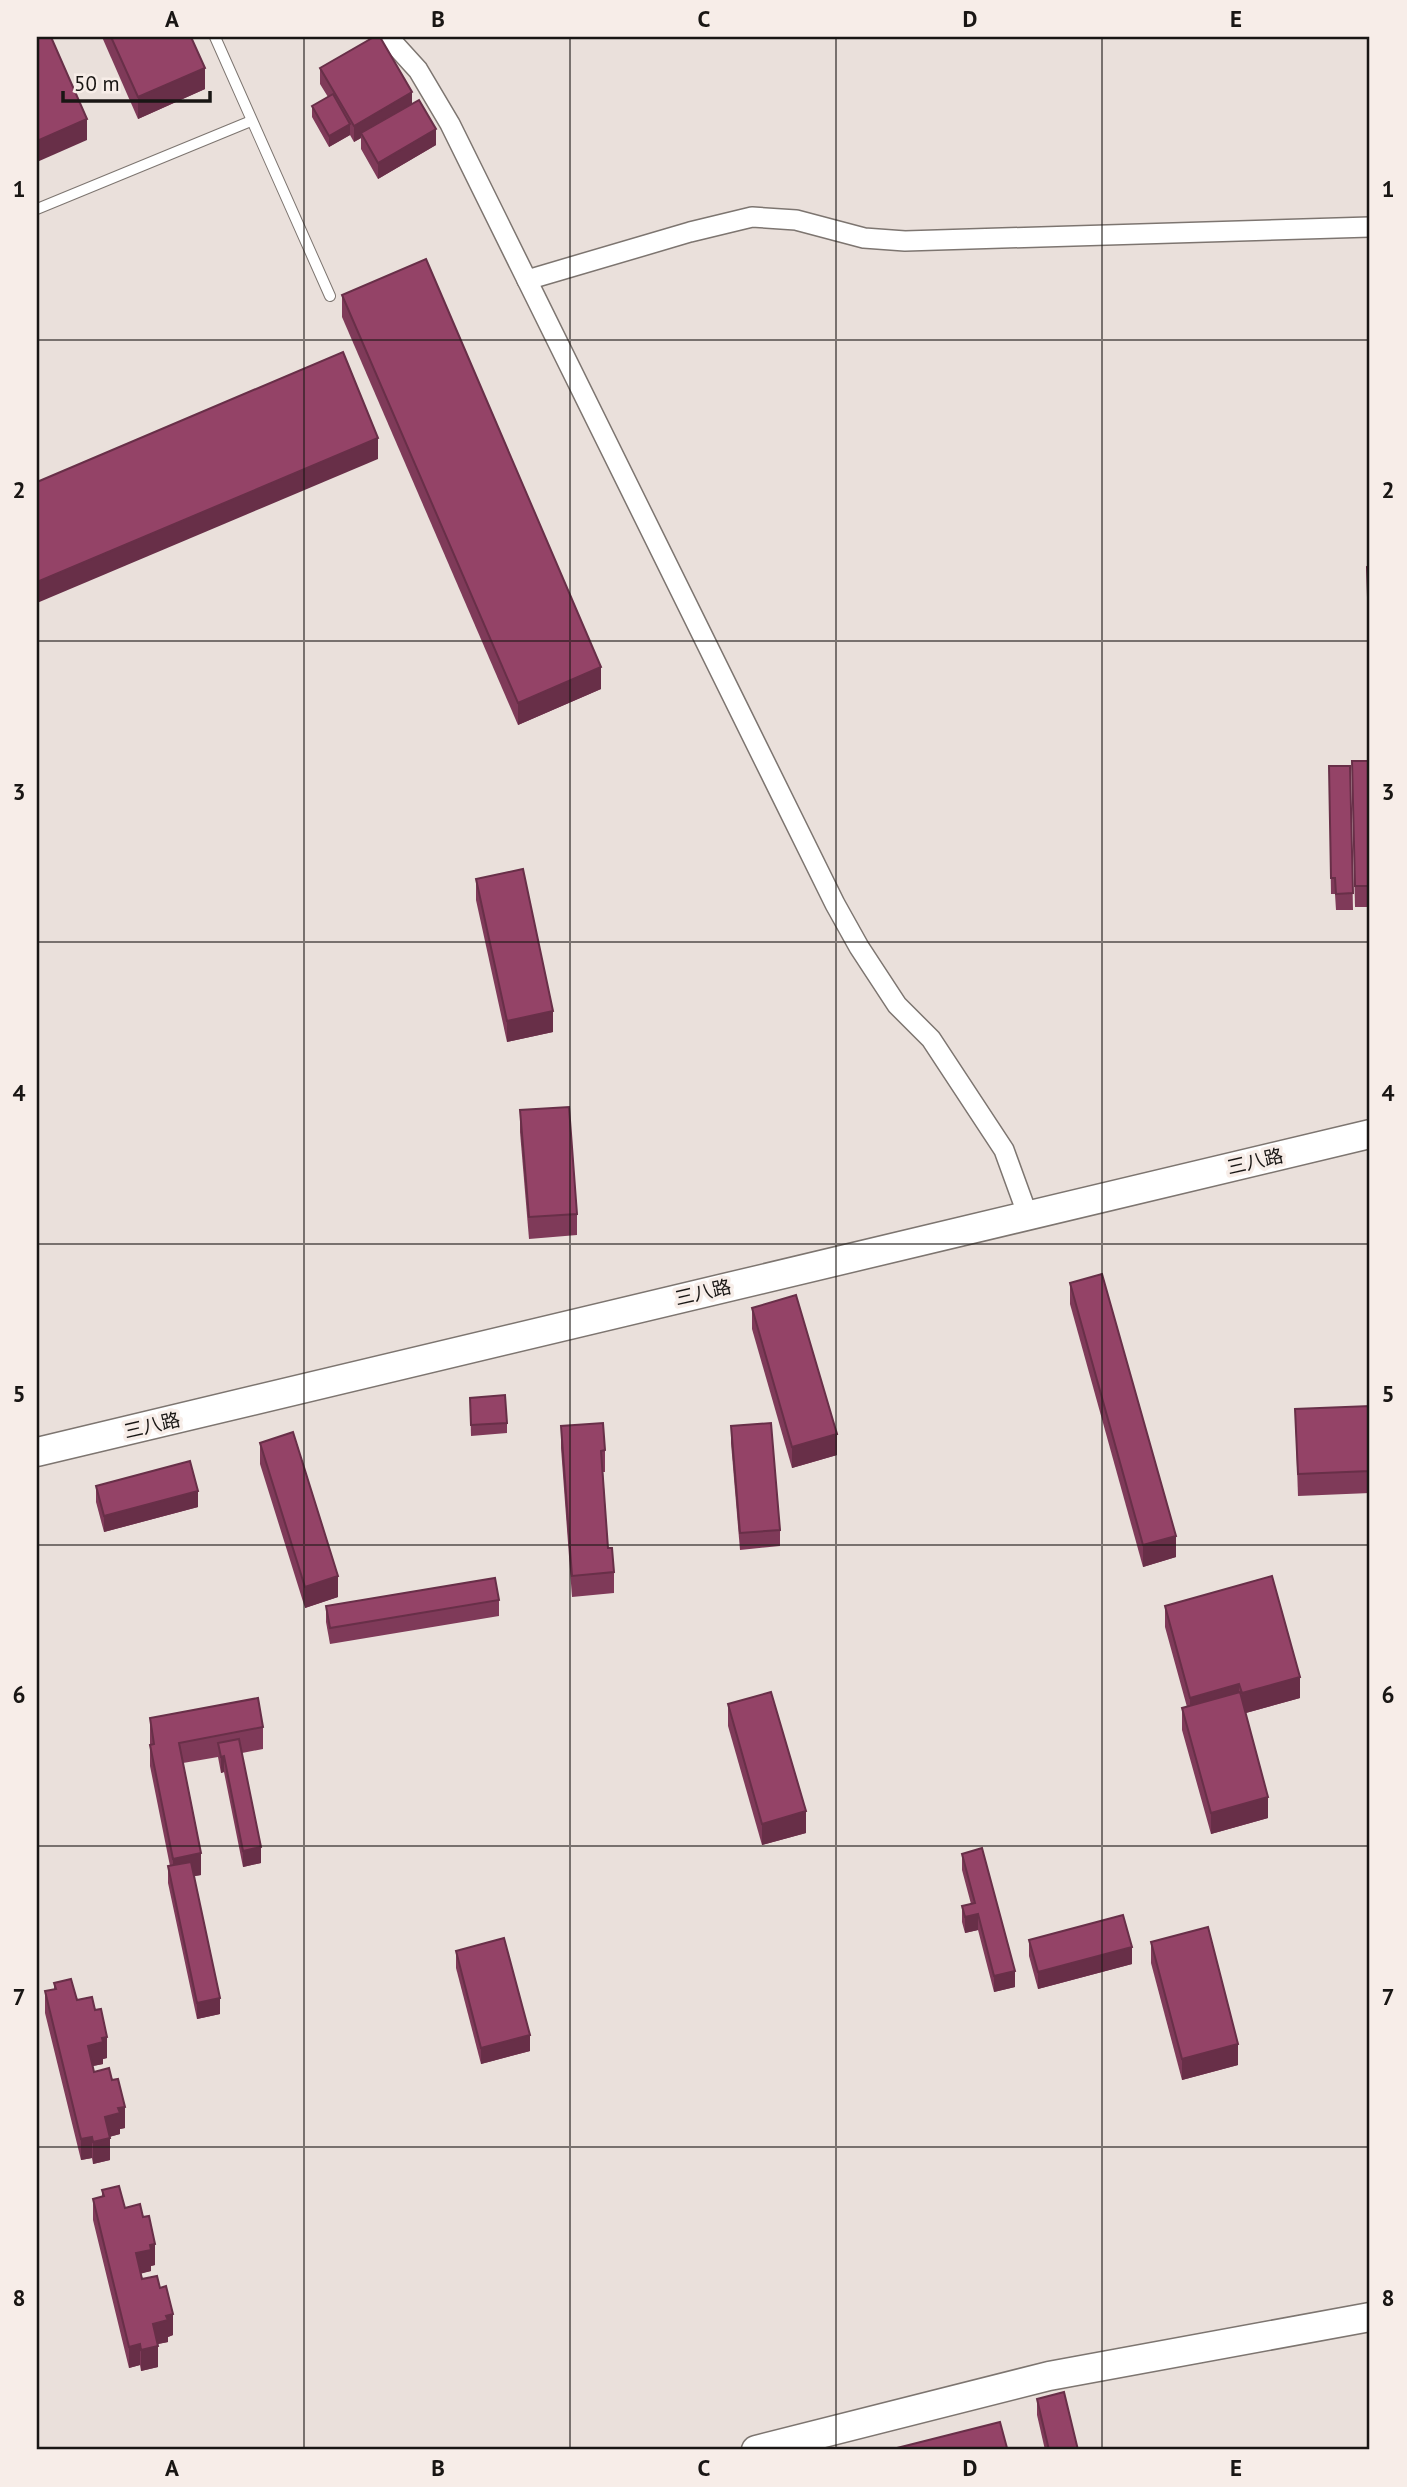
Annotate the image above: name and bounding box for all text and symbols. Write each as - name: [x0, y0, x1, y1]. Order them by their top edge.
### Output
- text: A: [165, 4, 179, 33]
- text: B: [431, 4, 445, 33]
- text: C: [698, 4, 711, 33]
- text: D: [963, 4, 977, 33]
- text: E: [1230, 4, 1242, 33]
- scale bar: [63, 60, 210, 104]
- text: 50 m: [74, 70, 120, 97]
- text: 1: [12, 174, 26, 203]
- text: 1: [1381, 174, 1395, 203]
- text: 2: [12, 475, 26, 504]
- text: 2: [1381, 475, 1395, 504]
- text: 3: [12, 777, 26, 806]
- text: 3: [1381, 777, 1395, 806]
- text: 4: [12, 1078, 26, 1107]
- text: 4: [1381, 1078, 1395, 1107]
- street label: 三八路: [1225, 1143, 1285, 1179]
- street label: 三八路: [673, 1274, 733, 1310]
- text: 5: [12, 1379, 26, 1408]
- text: 5: [1381, 1379, 1395, 1408]
- street label: 三八路: [122, 1407, 182, 1443]
- text: 6: [12, 1680, 26, 1709]
- text: 6: [1381, 1680, 1395, 1709]
- text: 7: [12, 1982, 26, 2011]
- text: 7: [1381, 1982, 1395, 2011]
- text: 8: [12, 2283, 26, 2312]
- text: 8: [1381, 2283, 1395, 2312]
- text: A: [165, 2453, 179, 2482]
- text: B: [431, 2453, 445, 2482]
- text: C: [698, 2453, 711, 2482]
- text: D: [963, 2453, 977, 2482]
- text: E: [1230, 2453, 1242, 2482]

